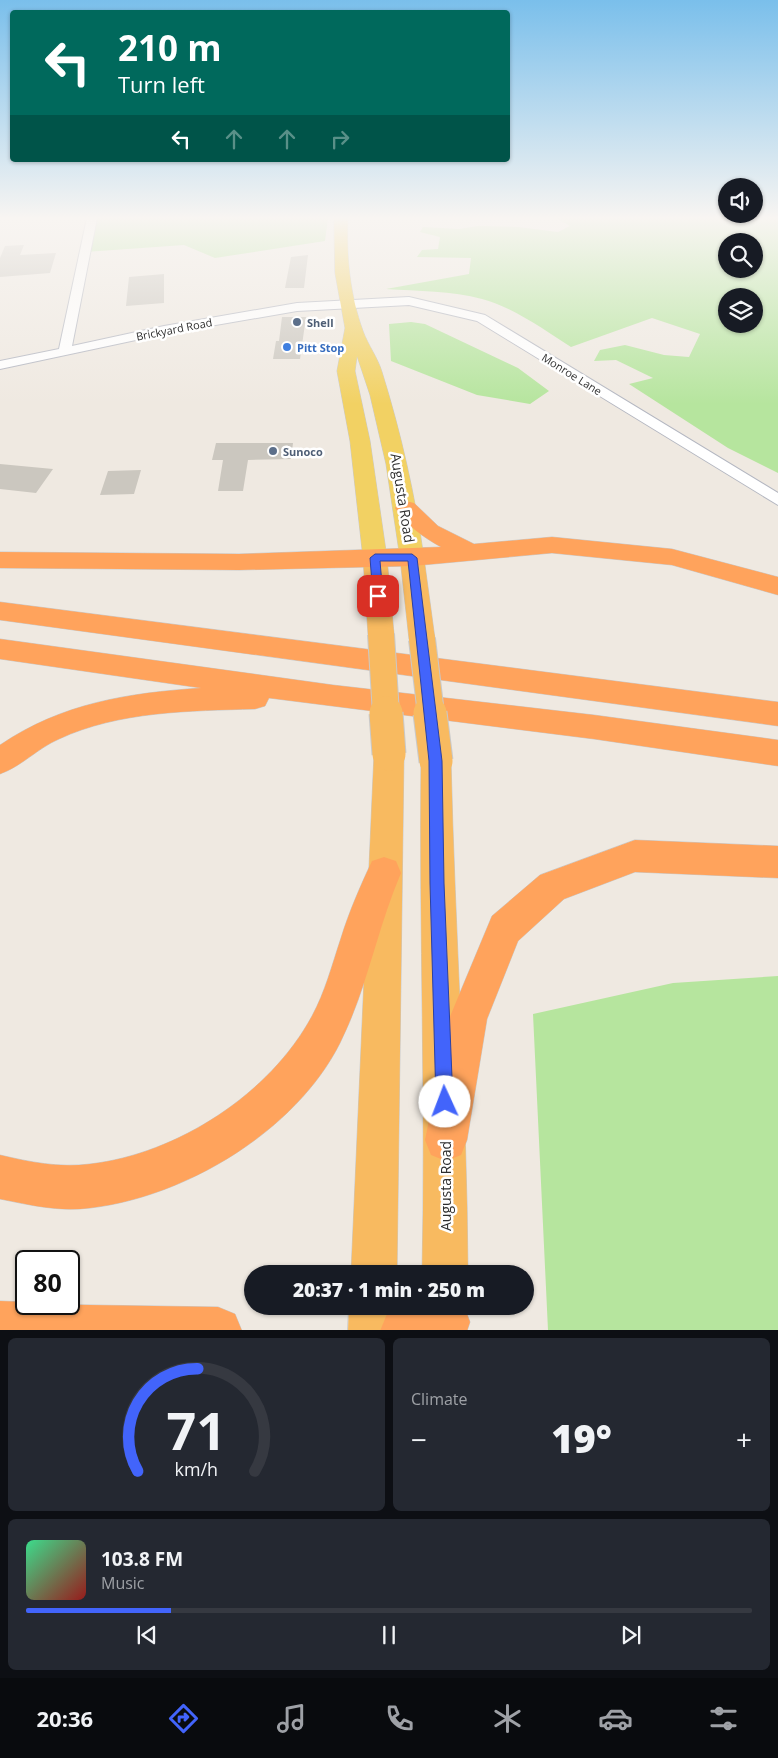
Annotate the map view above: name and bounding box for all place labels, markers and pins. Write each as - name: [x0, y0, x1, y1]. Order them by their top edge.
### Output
- place label: Shell: [307, 315, 334, 330]
- marker: Shell: [291, 316, 303, 328]
- place label: Pitt Stop: [297, 340, 344, 355]
- marker: Pitt Stop: [281, 341, 293, 353]
- place label: Sunoco: [283, 444, 323, 459]
- marker: Sunoco: [267, 445, 279, 457]
- pin: [357, 575, 399, 617]

